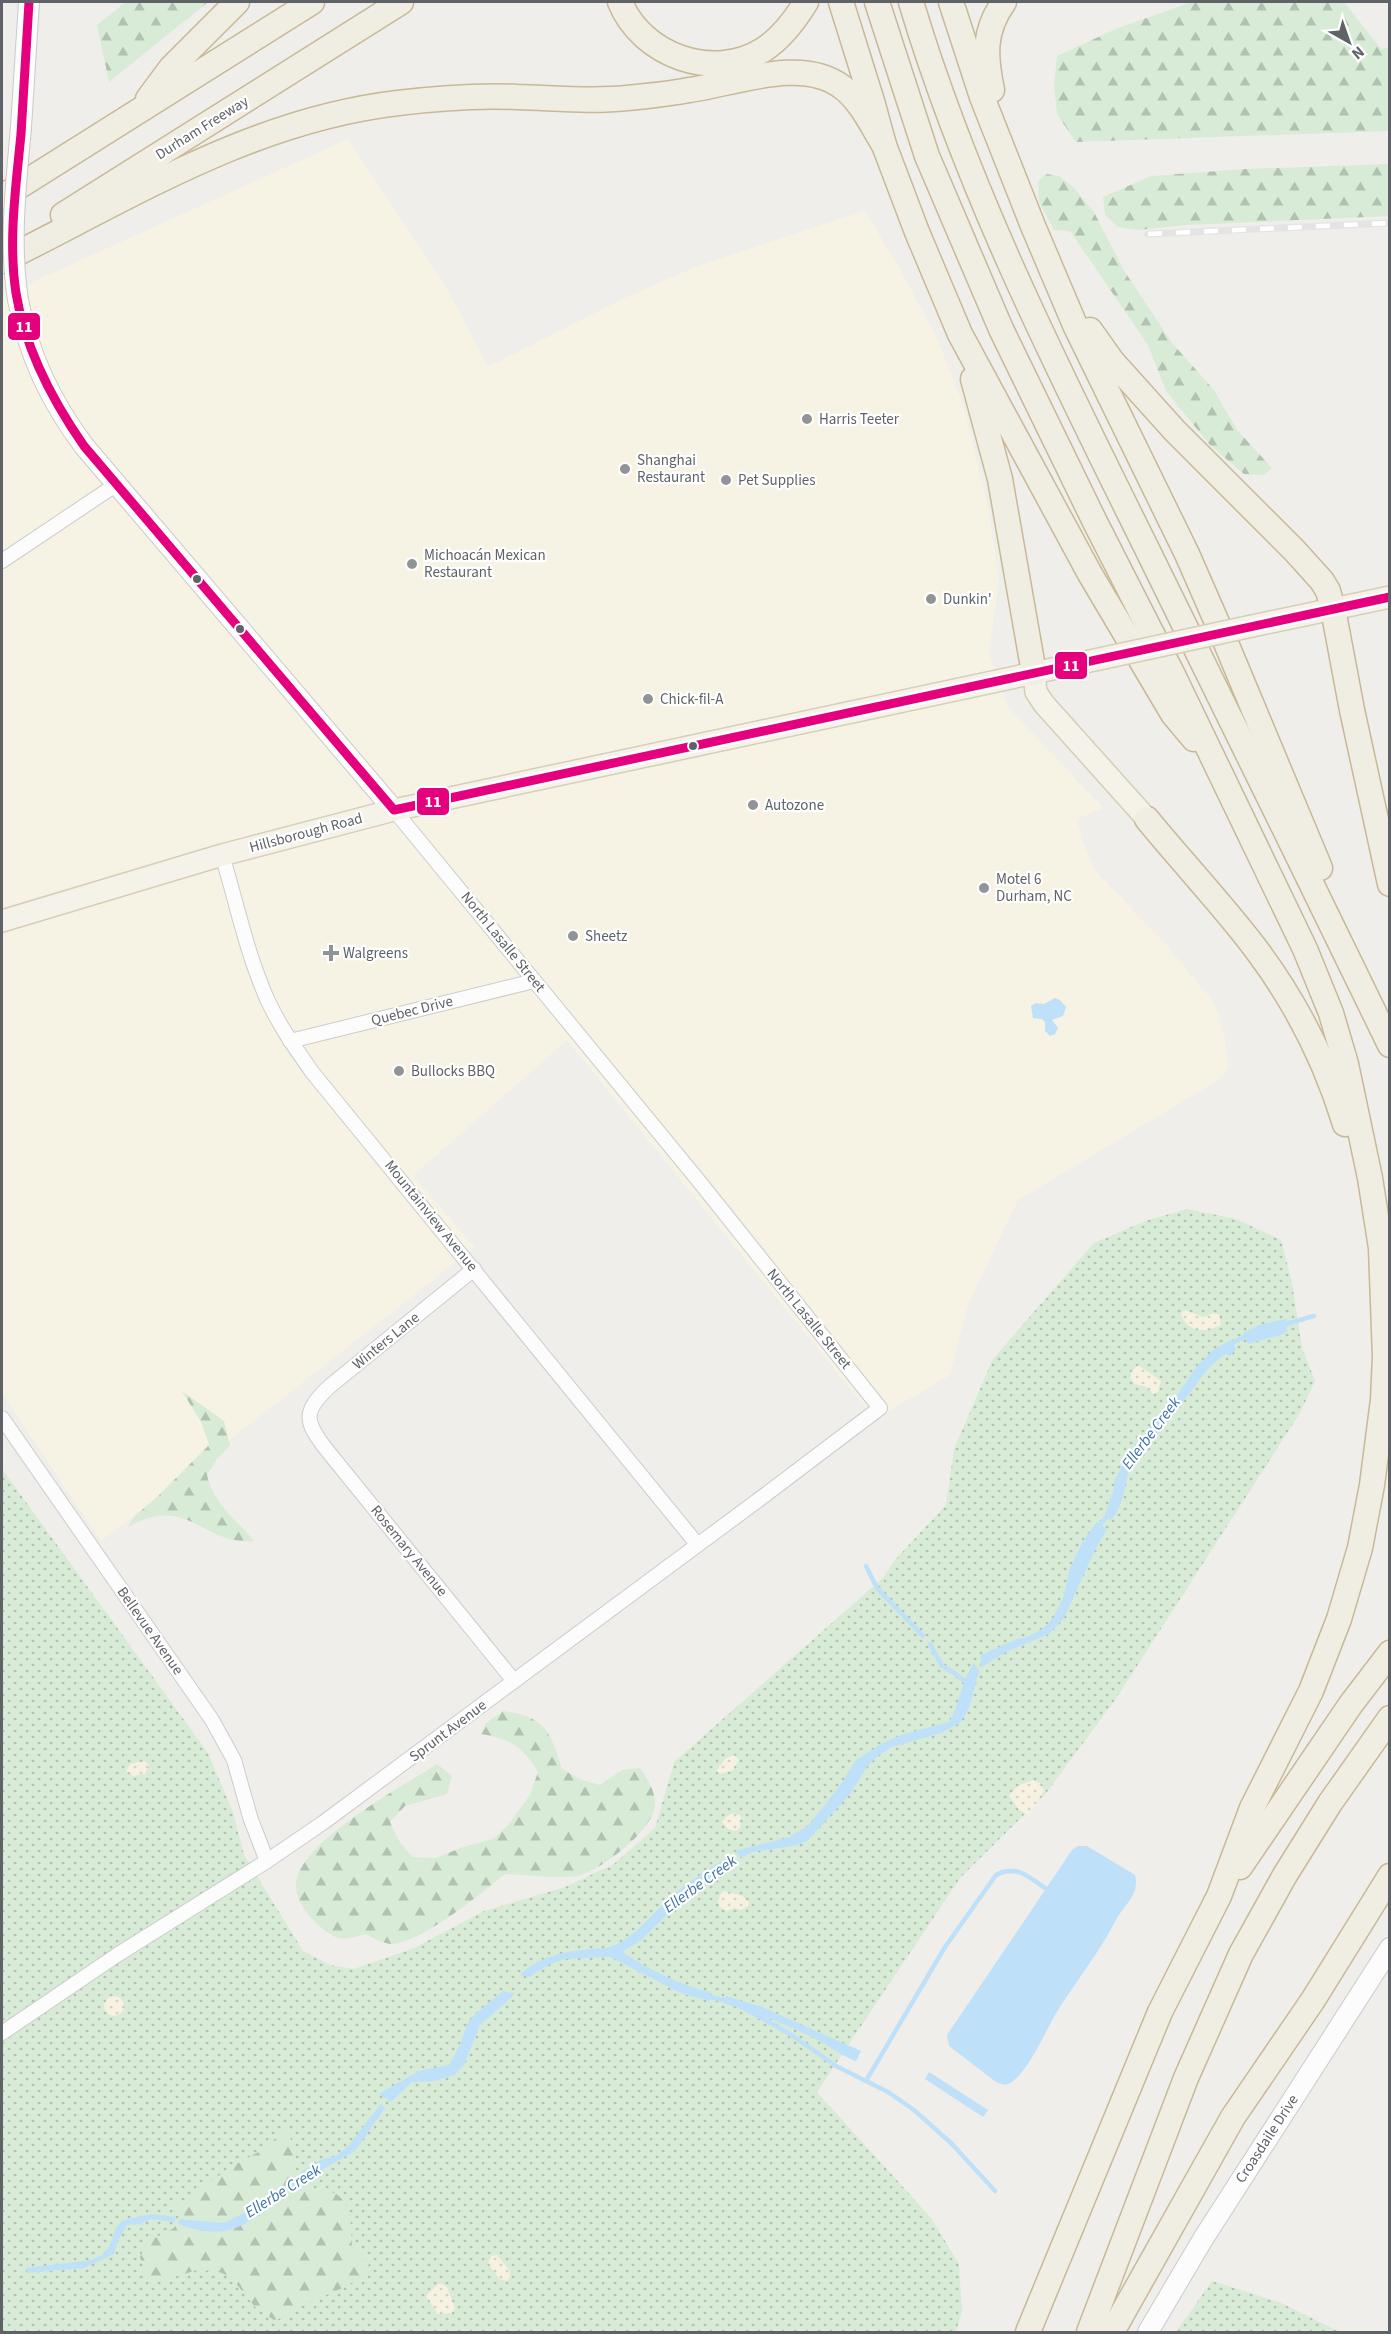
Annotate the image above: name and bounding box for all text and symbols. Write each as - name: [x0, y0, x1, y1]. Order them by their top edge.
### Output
- north arrow: [1319, 12, 1379, 72]
- text: N: [1347, 41, 1369, 65]
- street label: Durham Freeway: [151, 91, 253, 165]
- line badge: 11: [7, 312, 41, 341]
- text: 11: [16, 316, 32, 338]
- place label: Harris Teeter: [819, 409, 900, 430]
- marker: Harris Teeter: [800, 412, 814, 426]
- place label: Shanghai Restaurant: [637, 450, 705, 488]
- marker: Shanghai Restaurant: [618, 462, 632, 476]
- place label: Pet Supplies: [738, 470, 816, 491]
- marker: Pet Supplies: [719, 473, 733, 487]
- place label: Michoacán Mexican Restaurant: [424, 545, 546, 583]
- marker: Michoacán Mexican Restaurant: [405, 557, 419, 571]
- unlabelled marker: [191, 573, 203, 585]
- place label: Dunkin': [943, 589, 992, 610]
- marker: Dunkin': [924, 592, 938, 606]
- unlabelled marker: [234, 623, 246, 635]
- line badge: 11: [1054, 651, 1088, 680]
- text: 11: [1063, 655, 1079, 677]
- place label: Chick-fil-A: [660, 689, 724, 710]
- marker: Chick-fil-A: [641, 692, 655, 706]
- unlabelled marker: [687, 740, 699, 752]
- line badge: 11: [416, 787, 450, 816]
- text: 11: [425, 791, 441, 813]
- place label: Autozone: [765, 795, 824, 816]
- marker: Autozone: [746, 798, 760, 812]
- street label: Hillsborough Road: [247, 808, 365, 858]
- place label: Motel 6 Durham, NC: [996, 869, 1072, 907]
- marker: Motel 6 Durham, NC: [977, 881, 991, 895]
- street label: North Lasalle Street: [456, 887, 550, 997]
- place label: Sheetz: [585, 926, 627, 947]
- marker: Sheetz: [566, 929, 580, 943]
- place label: Walgreens: [343, 943, 408, 964]
- marker: Walgreens: [324, 946, 338, 960]
- street label: Quebec Drive: [369, 991, 455, 1031]
- place label: Bullocks BBQ: [411, 1061, 495, 1082]
- marker: Bullocks BBQ: [392, 1064, 406, 1078]
- street label: Mountainview Avenue: [379, 1156, 483, 1276]
- street label: North Lasalle Street: [762, 1264, 856, 1374]
- street label: Winters Lane: [348, 1307, 424, 1375]
- water label: Ellerbe Creek: [1116, 1392, 1186, 1474]
- street label: Rosemary Avenue: [366, 1501, 452, 1601]
- street label: Bellevue Avenue: [112, 1583, 188, 1679]
- street label: Sprunt Avenue: [405, 1695, 491, 1767]
- water label: Ellerbe Creek: [659, 1850, 741, 1918]
- street label: Croasdaile Drive: [1230, 2091, 1304, 2187]
- water label: Ellerbe Creek: [241, 2159, 325, 2223]

